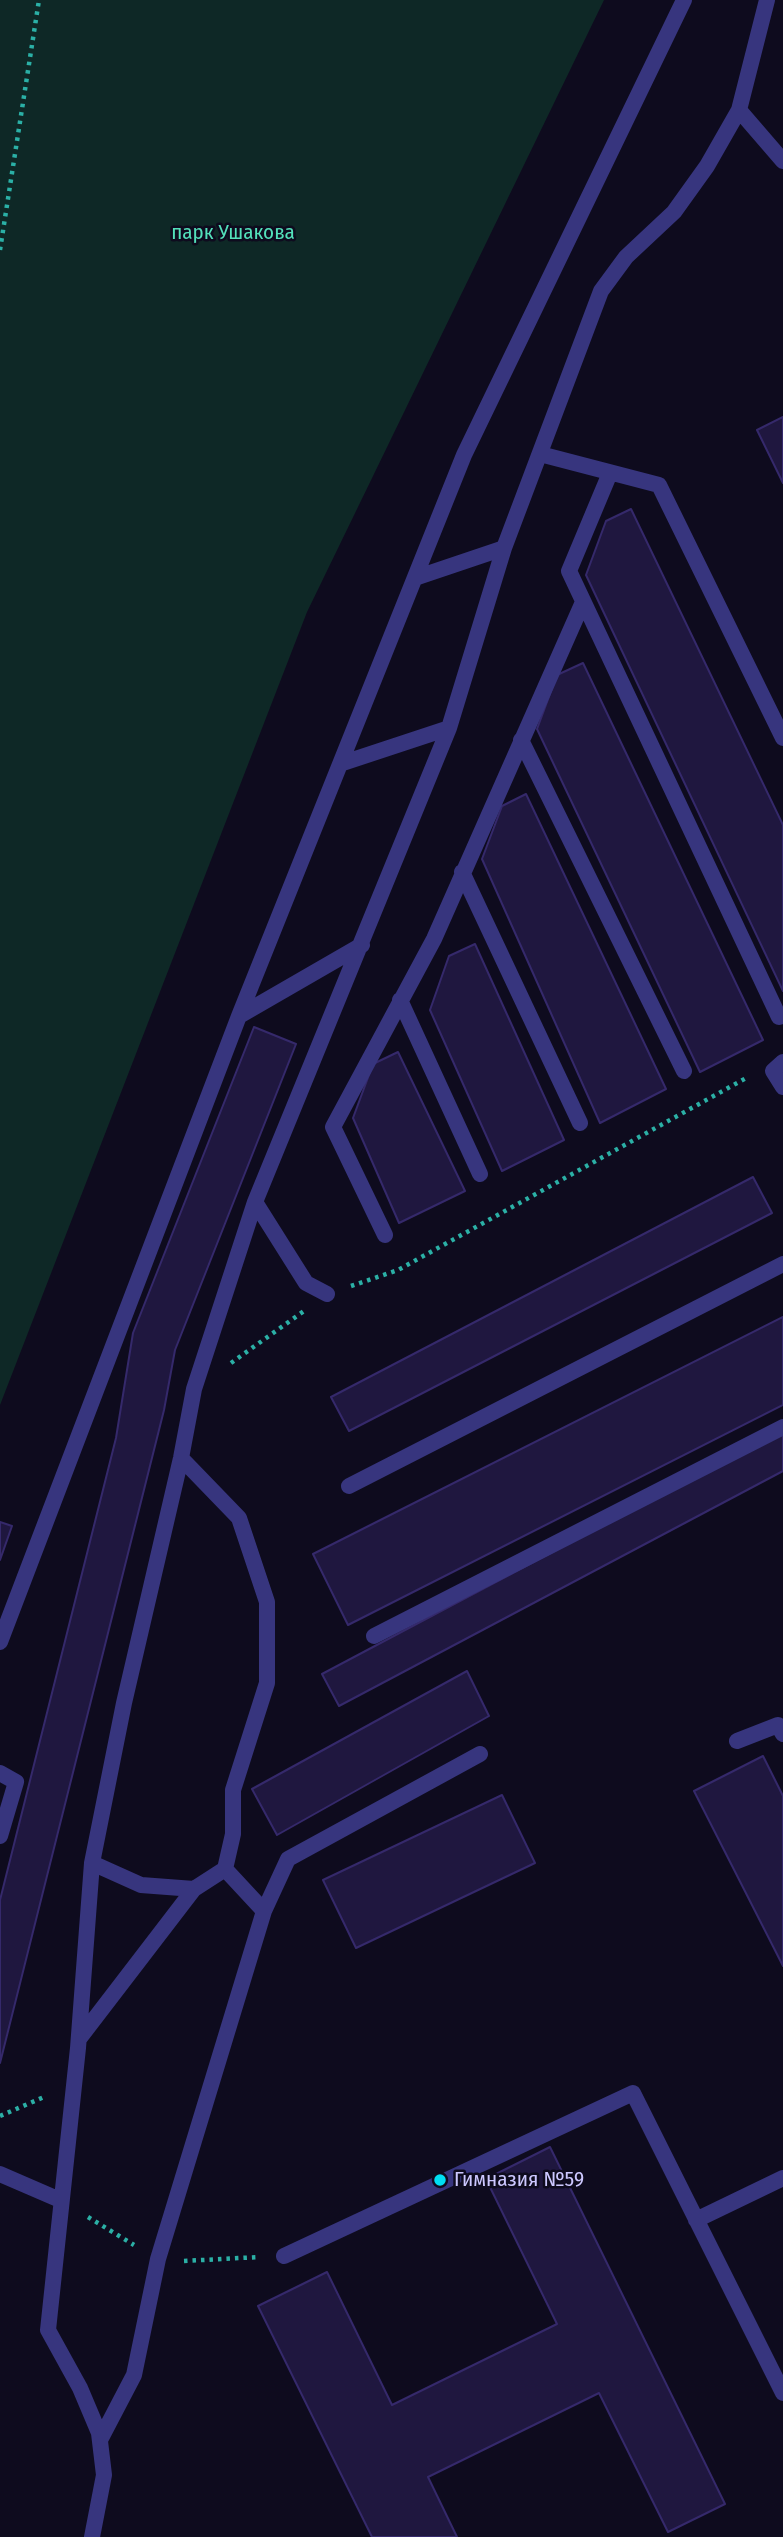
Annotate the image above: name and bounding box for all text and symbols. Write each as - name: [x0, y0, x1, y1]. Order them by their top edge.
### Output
- park label: парк Ушакова: [171, 220, 295, 246]
- place label: Гимназия №59: [454, 2167, 584, 2193]
- marker: Гимназия №59: [432, 2172, 448, 2188]

